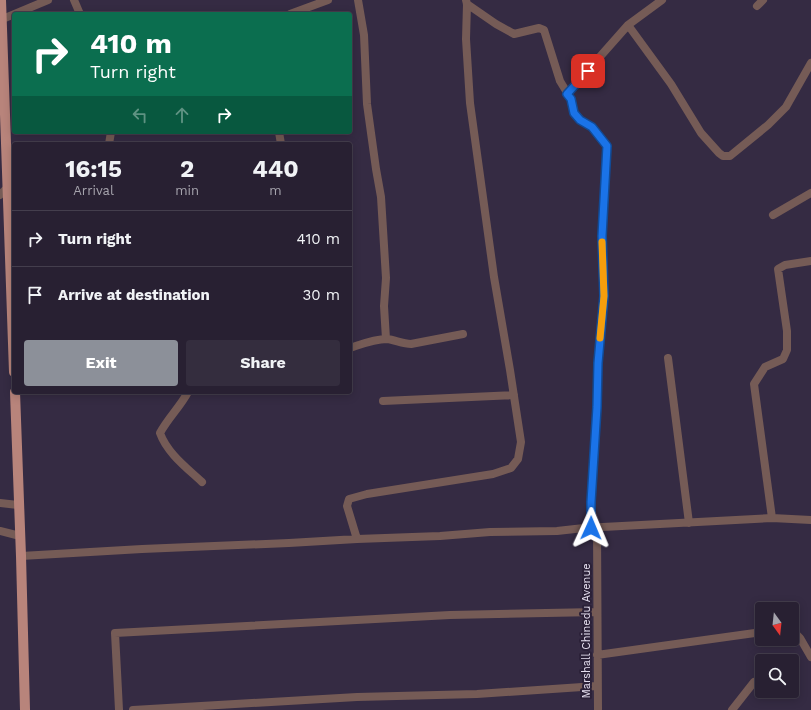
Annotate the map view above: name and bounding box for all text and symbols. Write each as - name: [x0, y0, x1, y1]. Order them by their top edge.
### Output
- text: 410 m: [90, 27, 172, 60]
- icon: right: [24, 28, 76, 80]
- pin: [571, 54, 605, 88]
- icon: arrive: [577, 60, 599, 82]
- text: Turn right: [90, 61, 176, 82]
- icon: left: [129, 104, 151, 126]
- icon: ahead: [171, 104, 193, 126]
- icon: right: [213, 104, 235, 126]
- text: 16:15: [65, 155, 122, 183]
- text: 2: [180, 155, 194, 183]
- text: 440: [252, 155, 299, 183]
- text: Arrival: [73, 183, 114, 198]
- text: min: [175, 183, 199, 198]
- text: m: [269, 183, 282, 198]
- icon: right: [24, 228, 46, 250]
- text: Turn right: [58, 230, 131, 248]
- text: 410 m: [296, 230, 340, 248]
- icon: arrive: [24, 284, 46, 306]
- text: Arrive at destination: [58, 286, 210, 304]
- text: 30 m: [303, 286, 340, 304]
- button: Exit: [24, 340, 178, 386]
- button: Share: [186, 340, 340, 386]
- position arrow: [570, 507, 612, 549]
- street label: Marshall Chinedu Avenue: [580, 563, 593, 699]
- north arrow: [755, 602, 799, 646]
- map controls: [755, 602, 799, 698]
- button: search: [755, 654, 799, 698]

